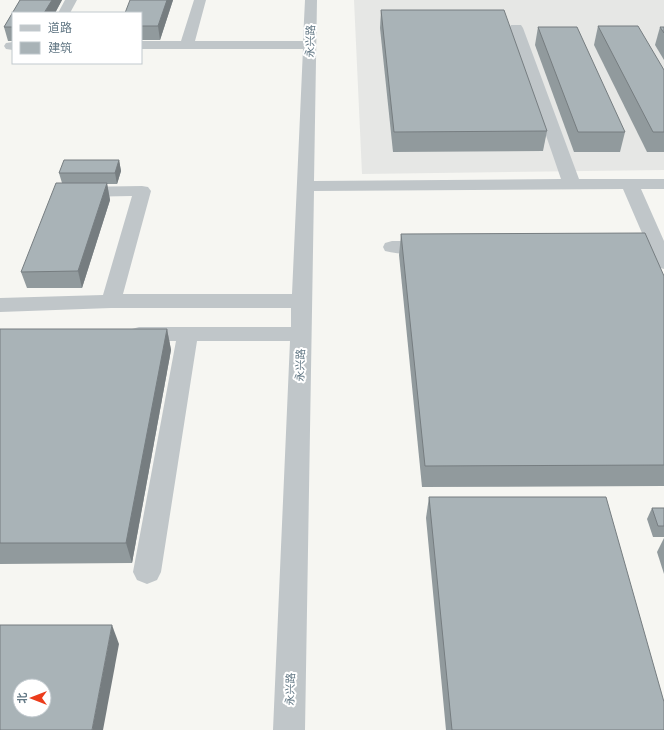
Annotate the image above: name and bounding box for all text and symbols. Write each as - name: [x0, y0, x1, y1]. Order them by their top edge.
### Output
- legend: [12, 12, 142, 64]
- text: 道路: [48, 20, 72, 35]
- street label: 永兴路: [302, 24, 318, 58]
- text: 建筑: [48, 40, 72, 55]
- street label: 永兴路: [292, 348, 308, 382]
- street label: 永兴路: [282, 672, 298, 706]
- north arrow: [12, 678, 52, 718]
- text: 北: [15, 693, 29, 704]

